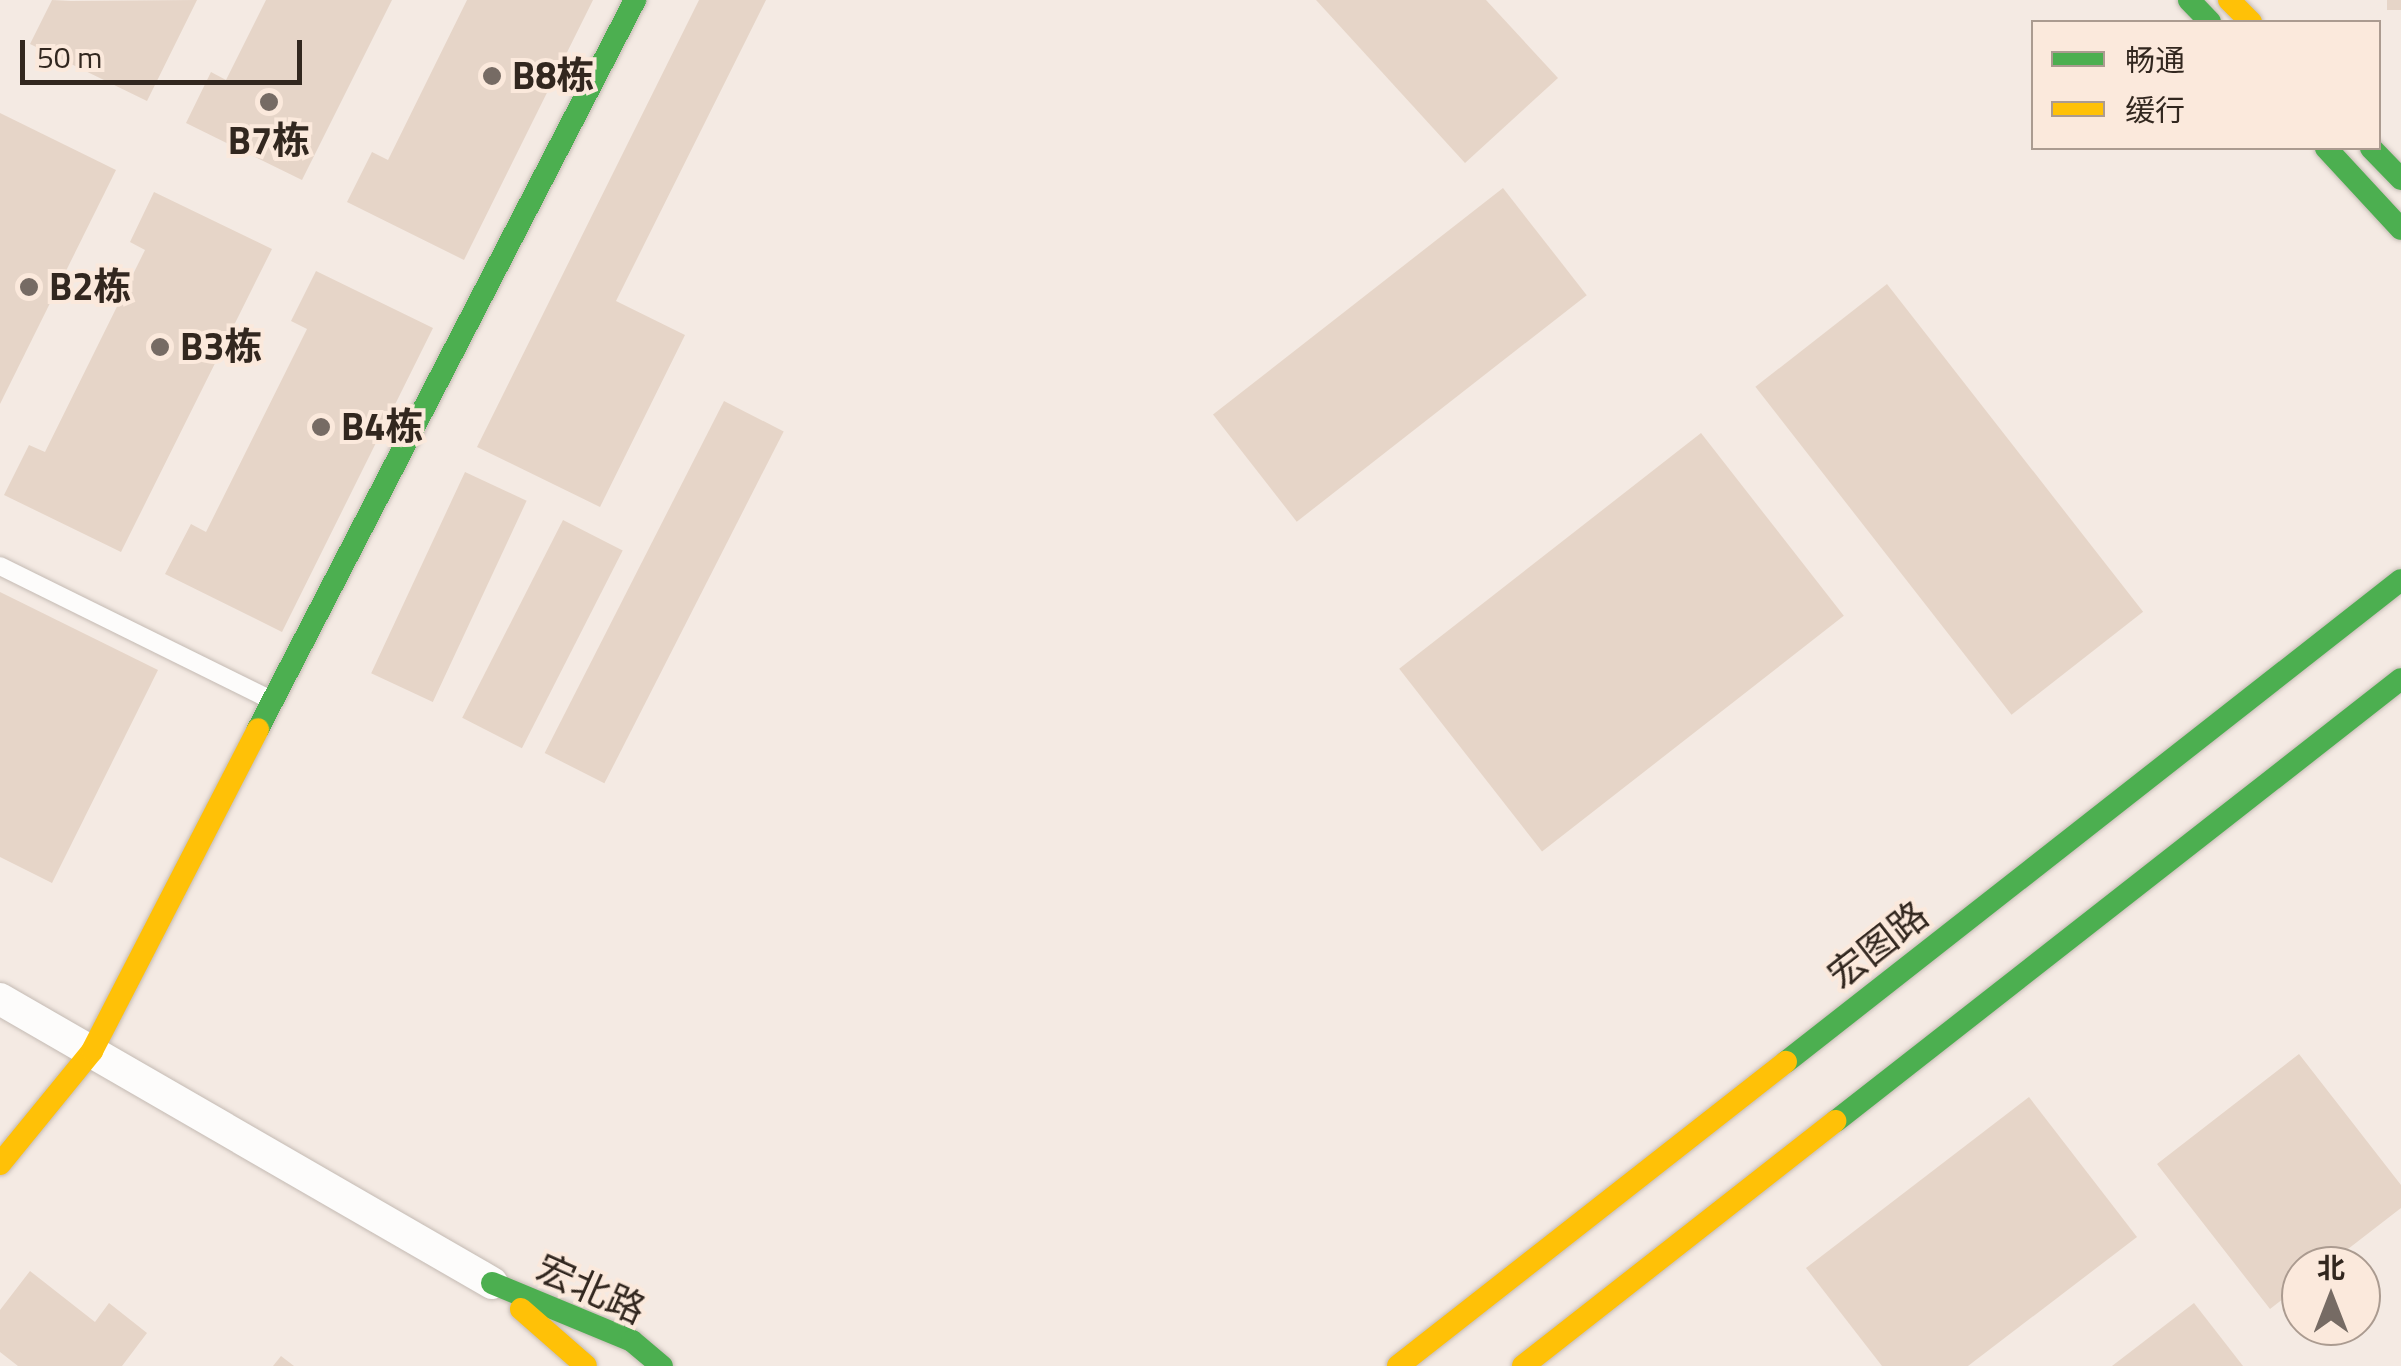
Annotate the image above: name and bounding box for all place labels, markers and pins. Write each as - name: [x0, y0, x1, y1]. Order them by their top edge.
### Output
- place label: B8栋: [512, 53, 594, 99]
- marker: B8栋: [481, 65, 503, 87]
- marker: B7栋: [258, 91, 280, 113]
- place label: B7栋: [228, 118, 310, 164]
- place label: B2栋: [49, 264, 131, 310]
- marker: B2栋: [18, 276, 40, 298]
- place label: B3栋: [180, 324, 262, 370]
- marker: B3栋: [149, 336, 171, 358]
- place label: B4栋: [341, 404, 423, 450]
- marker: B4栋: [310, 416, 332, 438]

